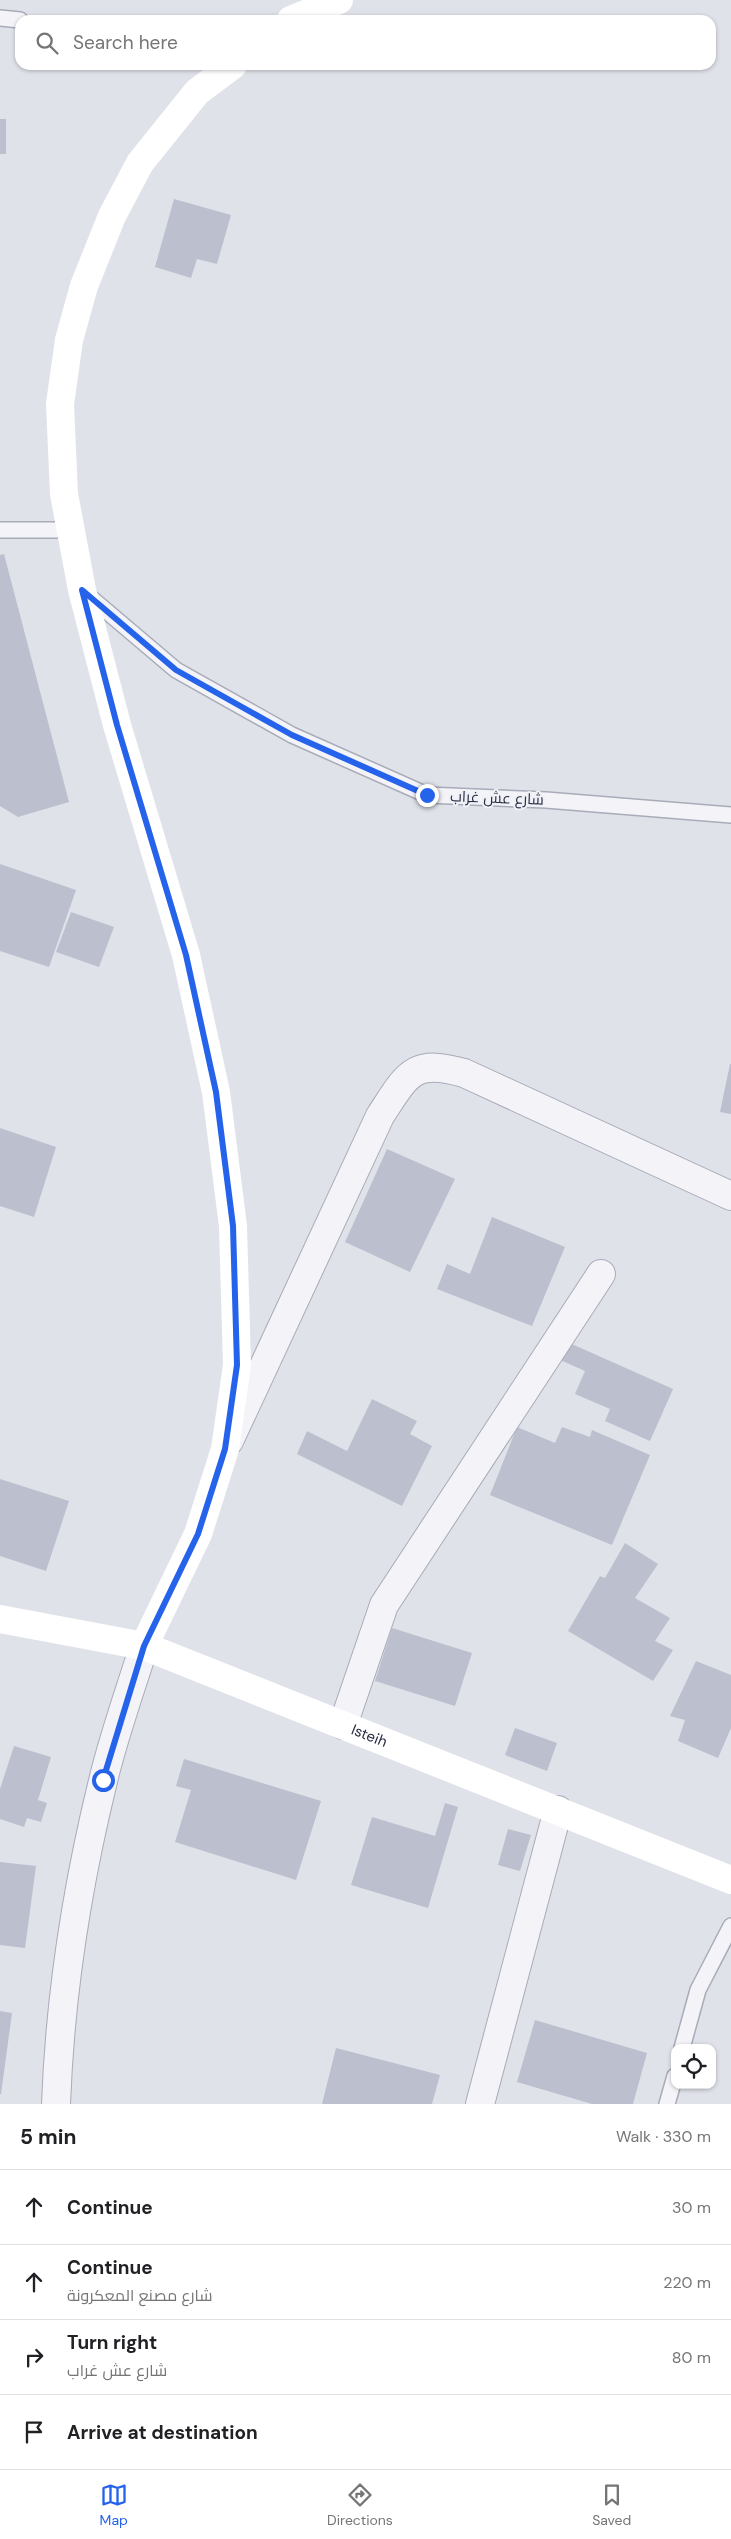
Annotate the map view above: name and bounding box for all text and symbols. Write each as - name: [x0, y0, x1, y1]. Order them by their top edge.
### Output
- search box: [15, 15, 716, 70]
- icon: search: [33, 29, 61, 57]
- text: Search here: [73, 30, 178, 55]
- route end: [416, 784, 439, 807]
- street label: شارع عش غراب: [450, 786, 544, 811]
- street label: Isteih: [348, 1720, 390, 1752]
- route start: [92, 1769, 115, 1792]
- map controls: [671, 2044, 716, 2089]
- button: locate: [671, 2044, 716, 2089]
- text: 5 min: [20, 2123, 76, 2151]
- text: Walk · 330 m: [616, 2126, 711, 2147]
- icon: ahead: [20, 2193, 48, 2221]
- text: Continue: [67, 2195, 153, 2220]
- text: 30 m: [672, 2197, 711, 2218]
- text: Continue: [67, 2255, 153, 2280]
- icon: ahead: [20, 2268, 48, 2296]
- text: 220 m: [663, 2272, 711, 2293]
- text: شارع مصنع المعكرونة: [67, 2285, 212, 2306]
- text: Turn right: [67, 2330, 157, 2355]
- icon: right: [20, 2343, 48, 2371]
- text: 80 m: [672, 2347, 711, 2368]
- text: شارع عش غراب: [67, 2360, 167, 2381]
- icon: arrive: [20, 2418, 48, 2446]
- text: Arrive at destination: [67, 2420, 258, 2445]
- tab: Map: [100, 2481, 128, 2529]
- tab: Directions: [327, 2481, 393, 2529]
- tab: Saved: [592, 2481, 631, 2529]

